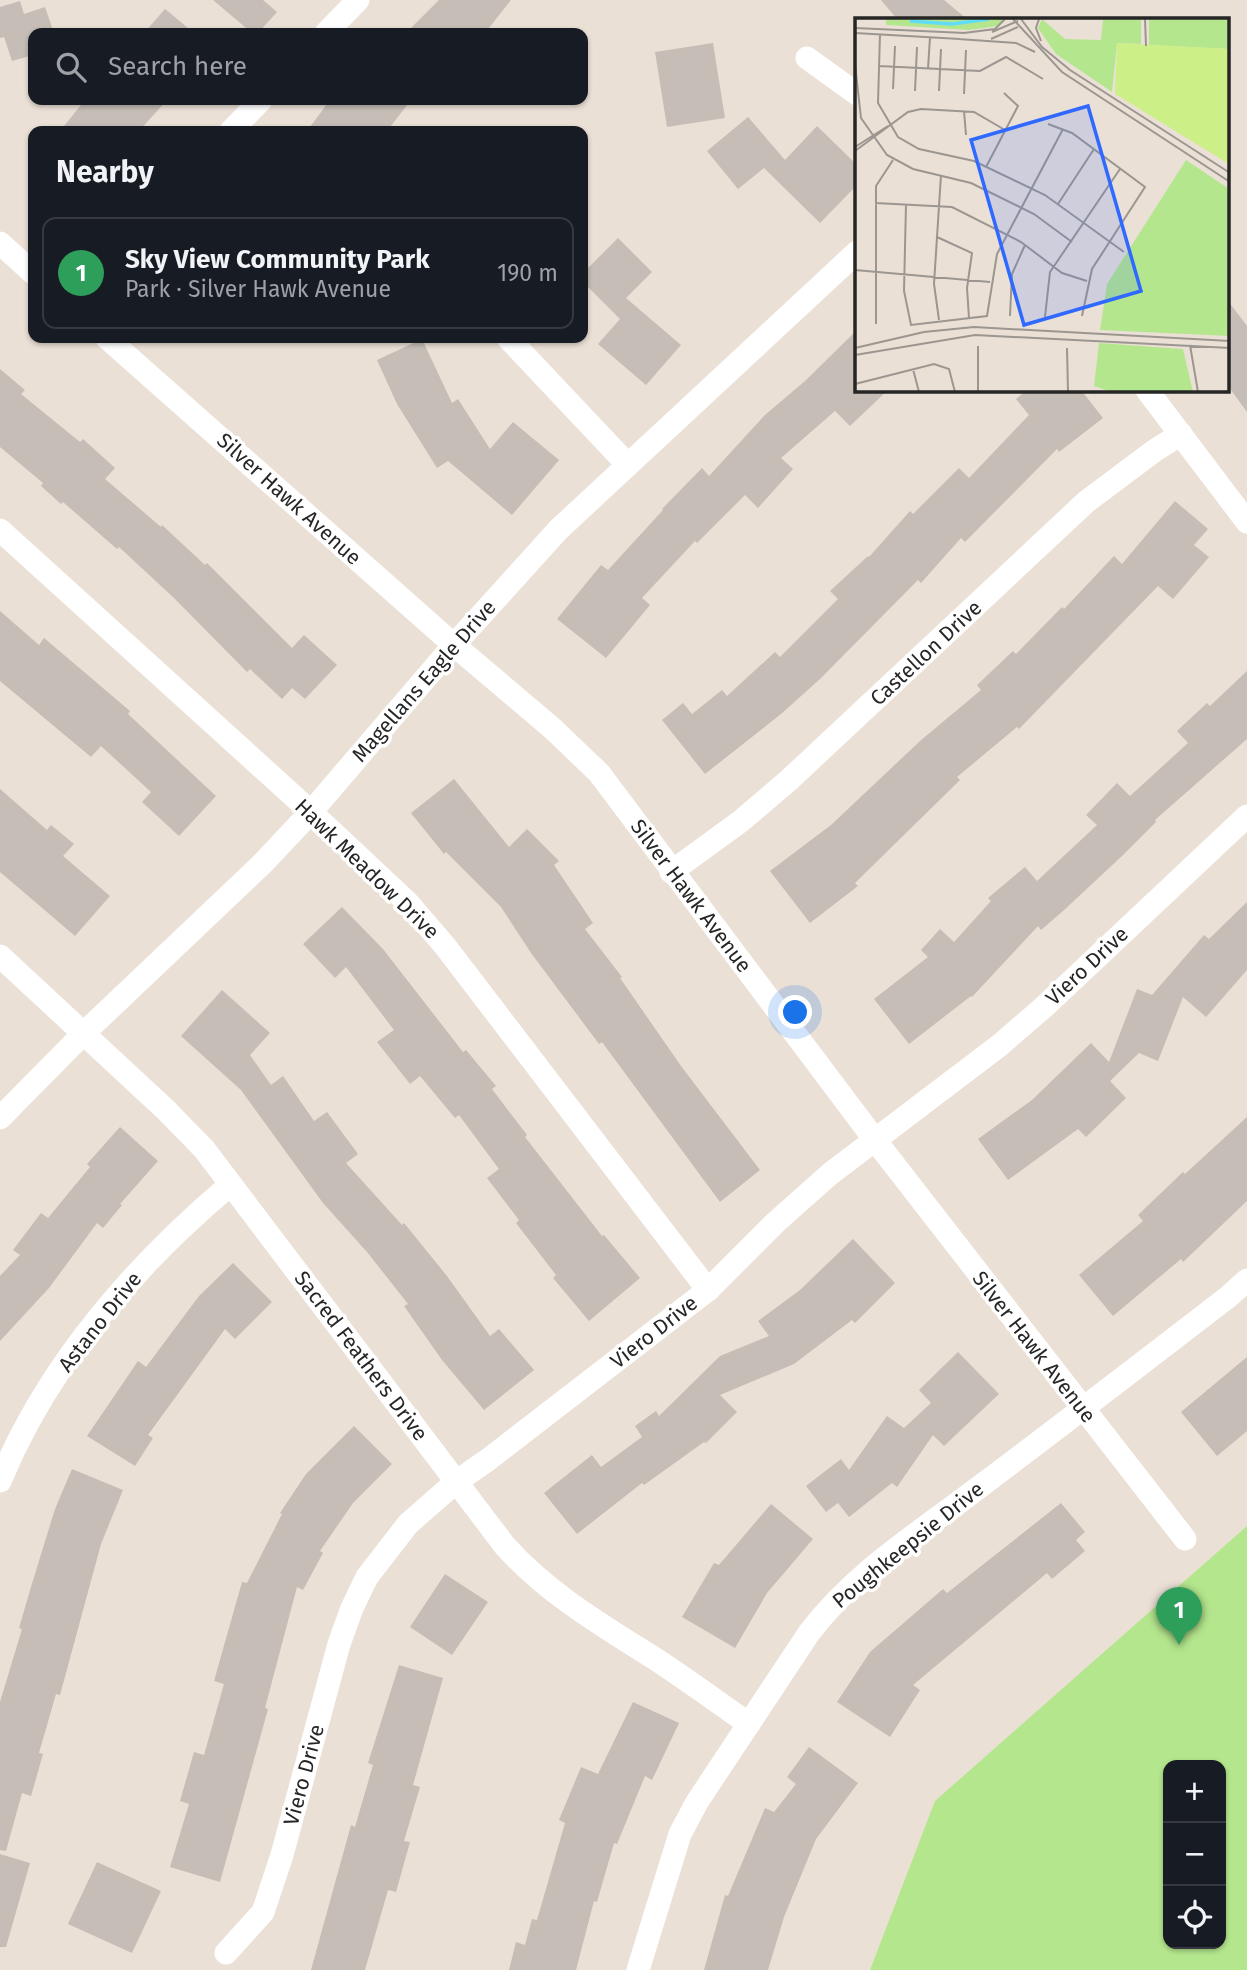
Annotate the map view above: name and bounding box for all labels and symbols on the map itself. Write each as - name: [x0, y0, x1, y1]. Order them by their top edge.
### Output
- inset map: [855, 18, 1230, 392]
- street label: Silver Hawk Avenue: [211, 427, 367, 571]
- street label: Magellans Eagle Drive: [347, 595, 501, 767]
- street label: Castellon Drive: [865, 595, 987, 711]
- street label: Hawk Meadow Drive: [289, 793, 445, 945]
- street label: Silver Hawk Avenue: [625, 814, 757, 978]
- street label: Viero Drive: [1040, 921, 1134, 1011]
- your location: [778, 995, 812, 1029]
- street label: Sacred Feathers Drive: [289, 1266, 433, 1446]
- street label: Silver Hawk Avenue: [967, 1266, 1101, 1428]
- street label: Astano Drive: [53, 1267, 147, 1377]
- street label: Viero Drive: [605, 1290, 703, 1374]
- street label: Poughkeepsie Drive: [827, 1476, 989, 1614]
- pin: 1: [1156, 1587, 1202, 1645]
- street label: Viero Drive: [278, 1722, 330, 1828]

